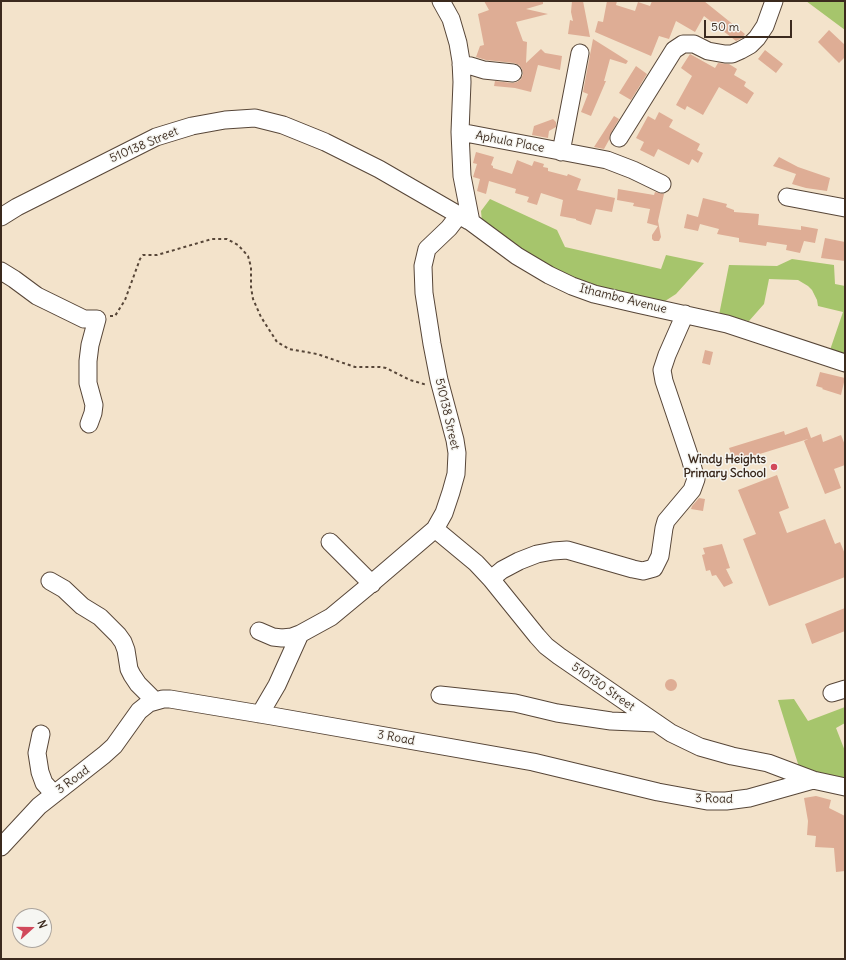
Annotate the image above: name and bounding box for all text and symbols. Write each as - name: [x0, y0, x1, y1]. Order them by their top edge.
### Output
- scale bar: [706, 12, 794, 38]
- text: 50 m: [711, 19, 739, 34]
- street label: 510138 Street: [108, 124, 180, 166]
- street label: Aphula Place: [474, 128, 546, 156]
- street label: Ithambo Avenue: [578, 281, 668, 317]
- street label: 510138 Street: [432, 377, 462, 451]
- place label: Windy Heights Primary School: [683, 453, 766, 481]
- marker: Windy Heights Primary School: [769, 462, 779, 472]
- street label: 510130 Street: [569, 660, 637, 714]
- street label: 3 Road: [376, 728, 416, 748]
- street label: 3 Road: [53, 763, 93, 797]
- street label: 3 Road: [695, 791, 733, 807]
- north arrow: [12, 908, 52, 948]
- text: N: [34, 918, 50, 930]

